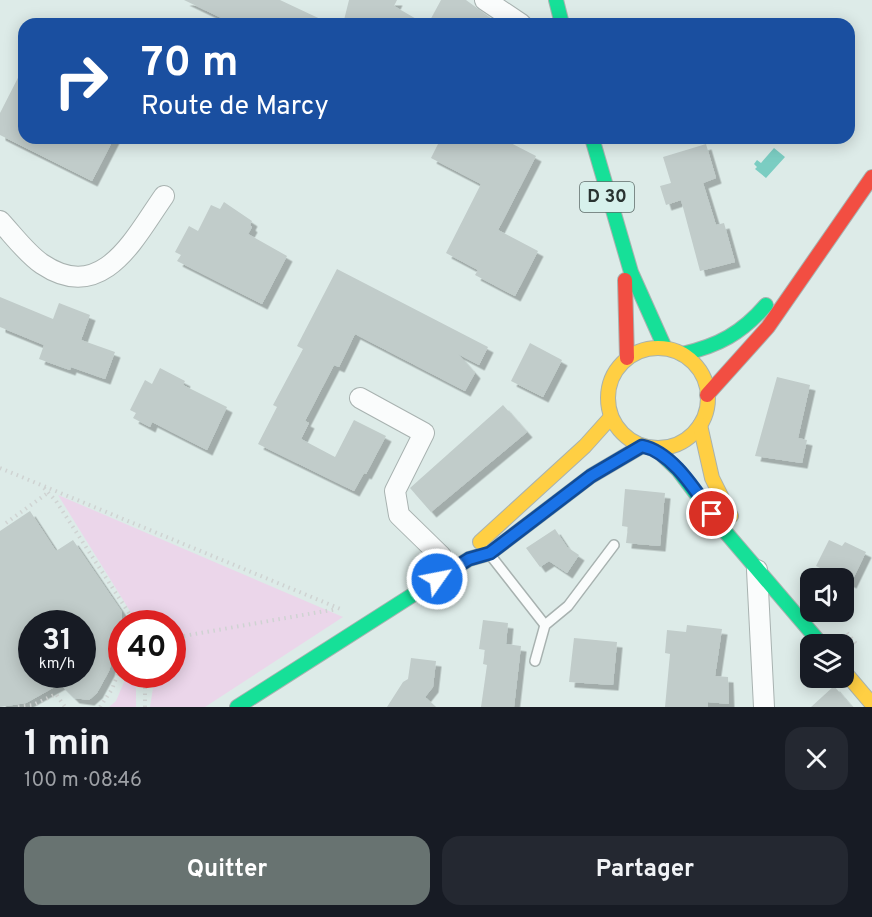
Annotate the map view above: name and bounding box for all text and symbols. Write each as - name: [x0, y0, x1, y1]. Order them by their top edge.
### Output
- text: 70 m: [141, 38, 239, 91]
- icon: right: [42, 42, 120, 120]
- text: Route de Marcy: [141, 90, 329, 124]
- road number: D 30: [580, 182, 634, 212]
- pin: [686, 488, 737, 539]
- icon: arrive: [695, 497, 728, 530]
- position arrow: [405, 547, 469, 611]
- map controls: [800, 568, 854, 688]
- button: sound: [800, 568, 854, 622]
- speed limit sign: 40: [108, 610, 186, 688]
- text: 31: [42, 623, 72, 660]
- button: layers: [800, 634, 854, 688]
- text: km/h: [39, 655, 75, 674]
- text: 1 min: [24, 722, 110, 768]
- button: close: [785, 727, 848, 790]
- text: 100 m · 08:46: [24, 768, 142, 794]
- button: Quitter: [24, 836, 430, 905]
- button: Partager: [442, 836, 848, 905]

